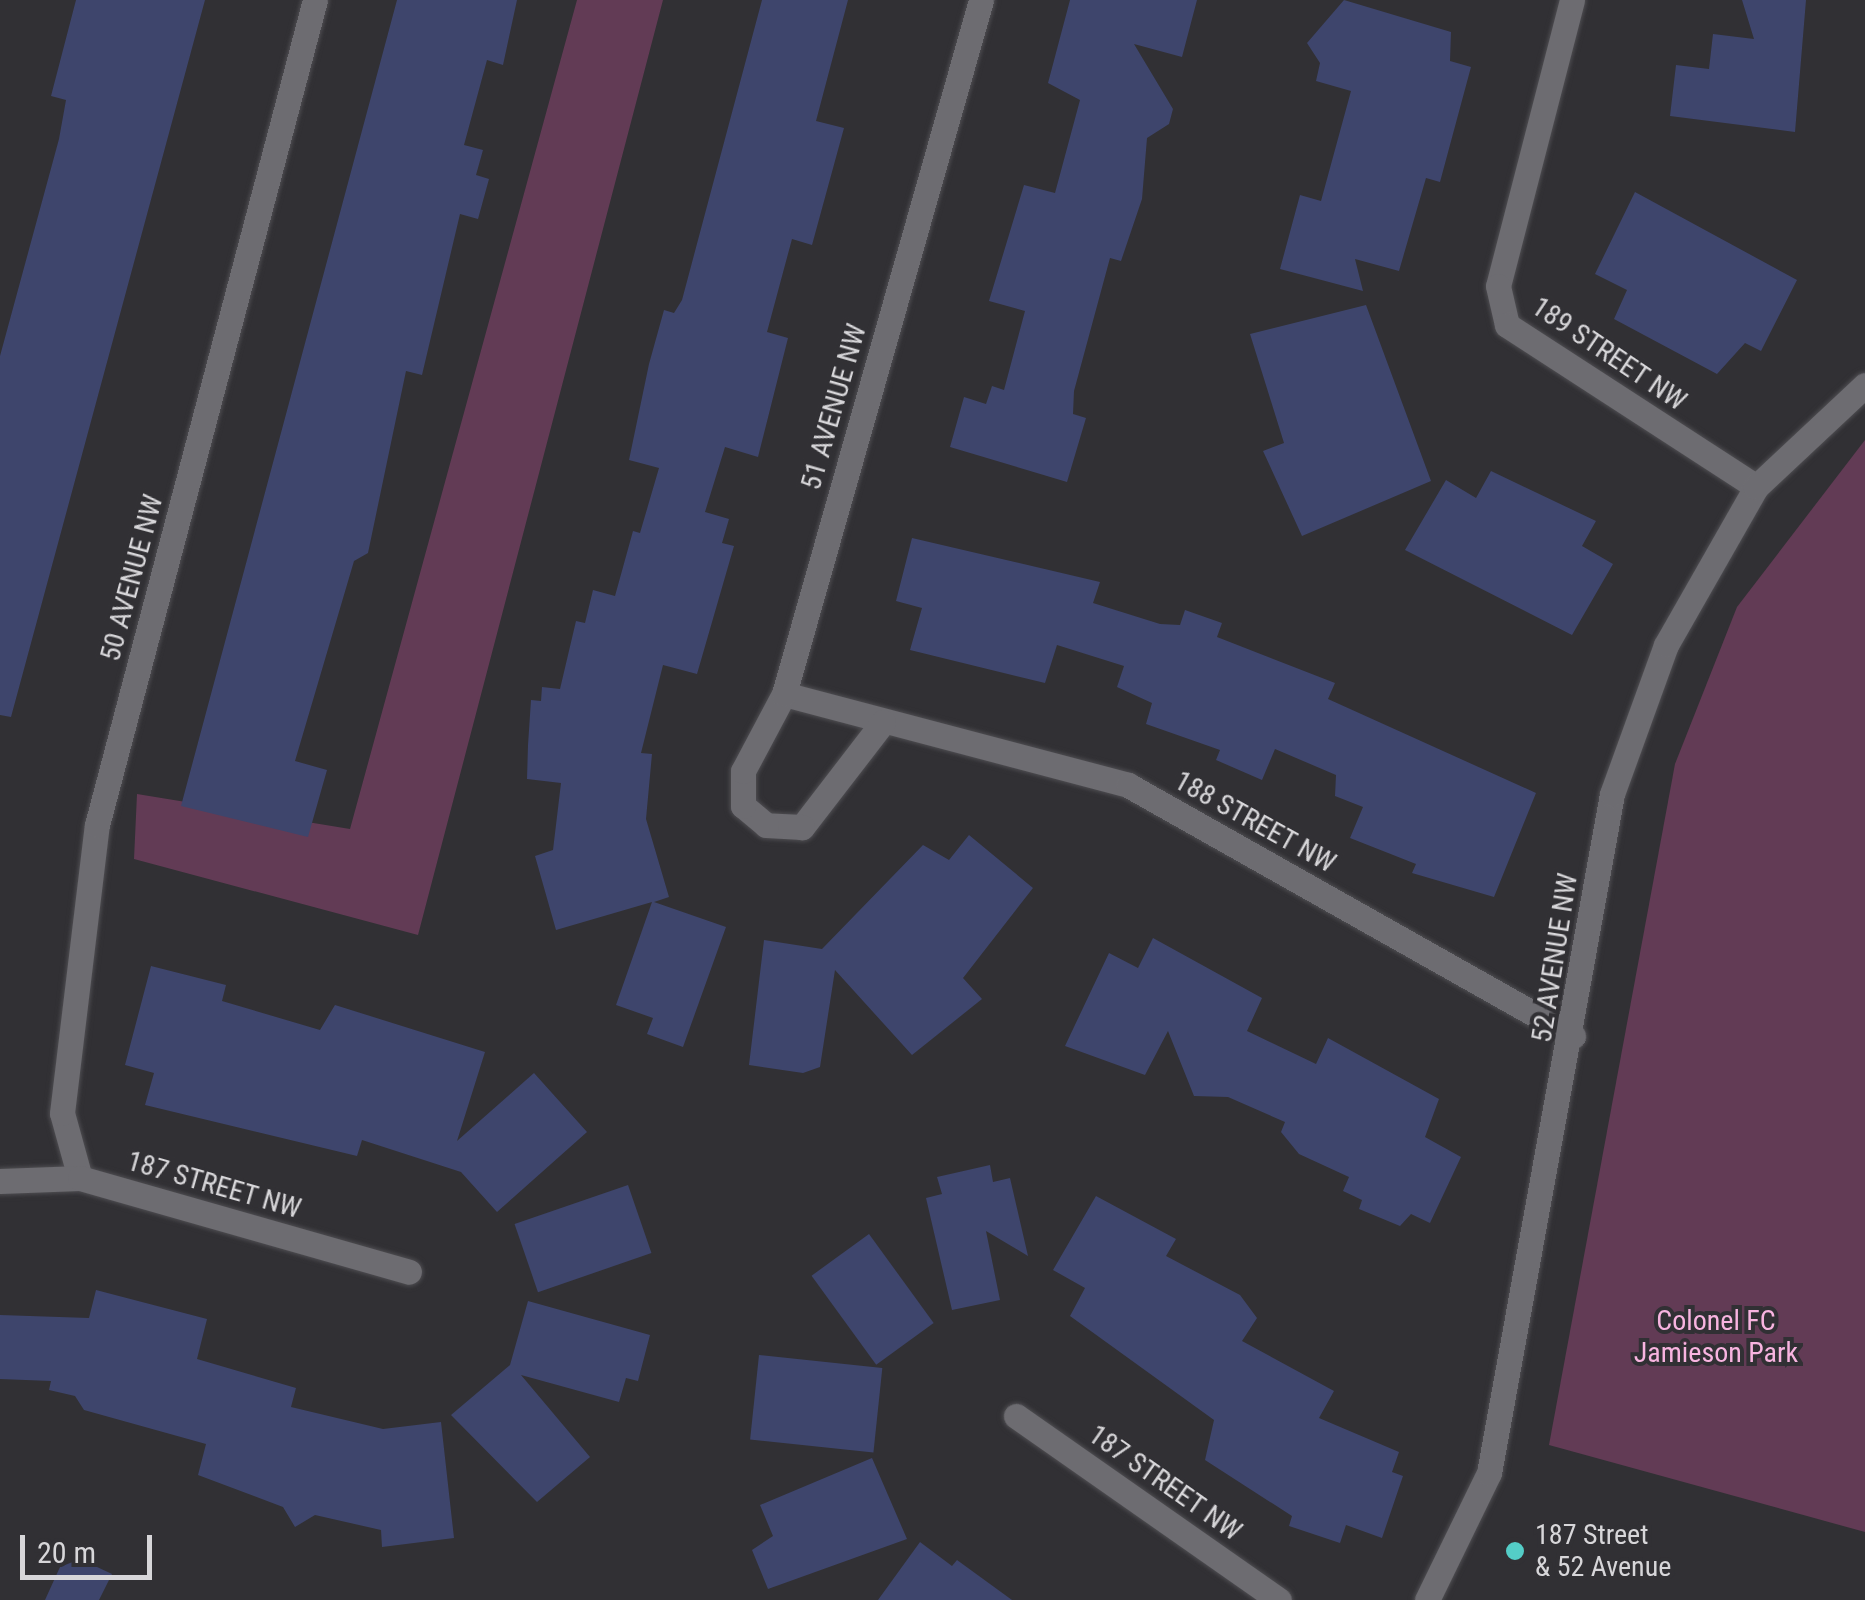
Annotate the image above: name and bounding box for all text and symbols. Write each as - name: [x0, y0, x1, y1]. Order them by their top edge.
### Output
- street label: 189 STREET NW: [1525, 290, 1693, 418]
- street label: 51 AVENUE NW: [794, 320, 874, 494]
- street label: 50 AVENUE NW: [94, 491, 170, 665]
- street label: 188 STREET NW: [1168, 764, 1342, 880]
- street label: 52 AVENUE NW: [1525, 871, 1585, 1045]
- street label: 187 STREET NW: [123, 1144, 305, 1226]
- park label: Colonel FC Jamieson Park: [1634, 1304, 1798, 1370]
- street label: 187 STREET NW: [1082, 1418, 1248, 1548]
- scale bar: [25, 1515, 158, 1577]
- place label: 187 Street & 52 Avenue: [1535, 1518, 1671, 1584]
- text: 20 m: [37, 1535, 96, 1570]
- marker: 187 Street & 52 Avenue: [1504, 1540, 1526, 1562]

